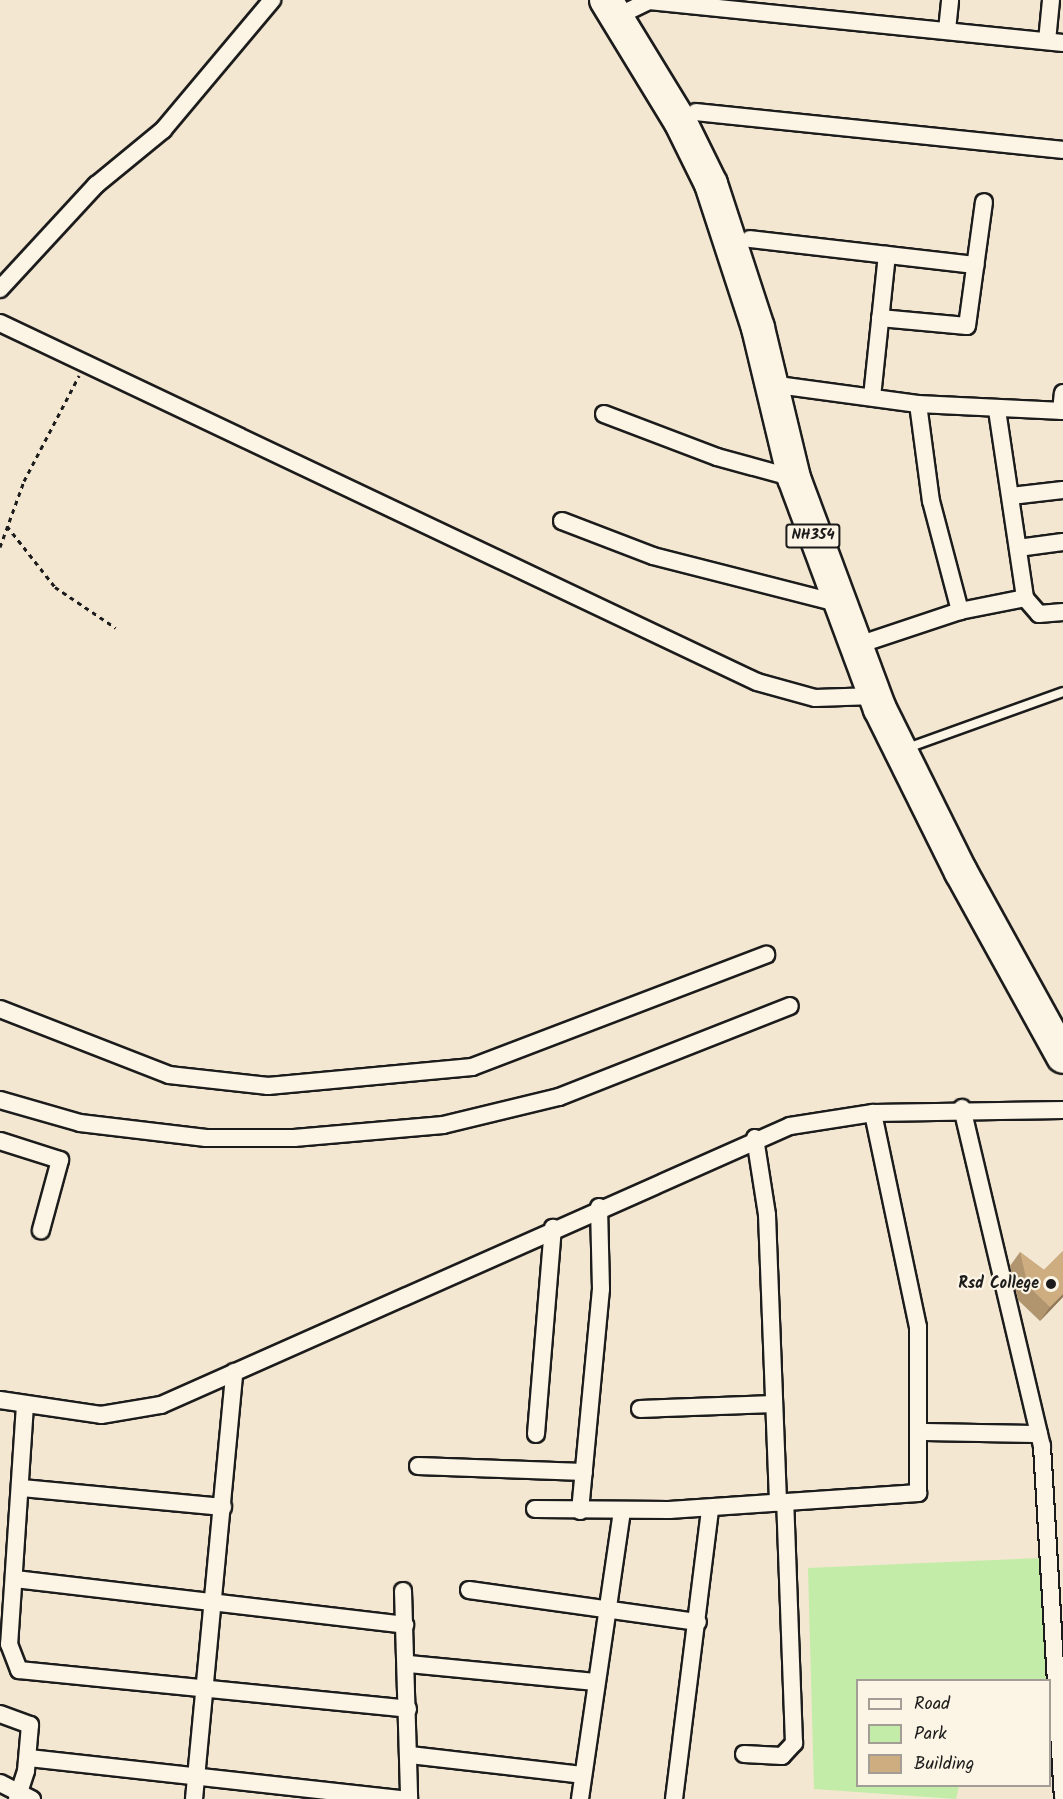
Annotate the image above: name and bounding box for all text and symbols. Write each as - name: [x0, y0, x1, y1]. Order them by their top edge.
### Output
- road number: NH354: [784, 524, 842, 548]
- place label: Rsd College: [958, 1274, 1039, 1294]
- marker: Rsd College: [1044, 1277, 1058, 1291]
- legend: [856, 1679, 1051, 1787]
- text: Road: [914, 1690, 950, 1719]
- text: Park: [914, 1720, 947, 1749]
- text: Building: [914, 1750, 974, 1779]

